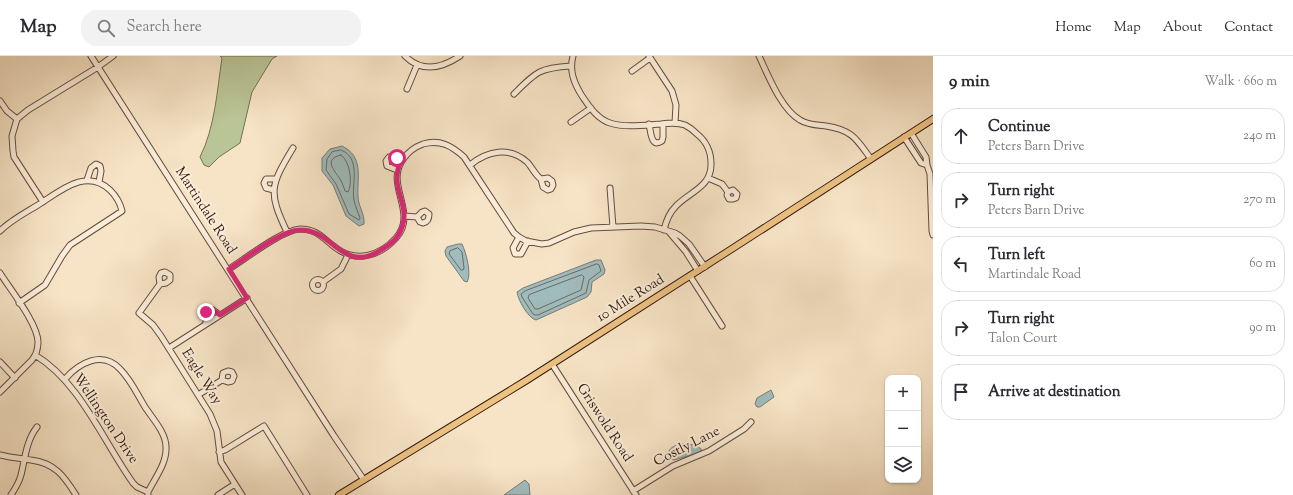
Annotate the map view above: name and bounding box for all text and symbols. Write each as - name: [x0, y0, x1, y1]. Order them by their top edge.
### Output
- search box: [81, 10, 361, 46]
- text: Map: [20, 14, 57, 41]
- icon: search: [95, 17, 117, 39]
- text: Search here: [127, 17, 202, 38]
- text: Home: [1055, 18, 1092, 38]
- text: Map: [1114, 18, 1141, 38]
- text: About: [1163, 18, 1202, 38]
- text: Contact: [1224, 18, 1273, 38]
- text: 9 min: [949, 70, 990, 94]
- text: Walk · 660 m: [1204, 73, 1277, 91]
- text: Continue: [988, 117, 1050, 138]
- icon: ahead: [950, 125, 972, 147]
- text: 240 m: [1243, 127, 1276, 145]
- text: Peters Barn Drive: [988, 138, 1085, 156]
- route start: [388, 149, 406, 167]
- street label: Martindale Road: [169, 163, 241, 259]
- text: Turn right: [988, 181, 1054, 202]
- icon: right: [950, 189, 972, 211]
- text: 270 m: [1243, 191, 1276, 209]
- text: Peters Barn Drive: [988, 202, 1085, 220]
- text: Turn left: [988, 245, 1045, 266]
- icon: left: [950, 253, 972, 275]
- text: 60 m: [1249, 255, 1276, 273]
- text: Martindale Road: [988, 266, 1081, 284]
- street label: 10 Mile Road: [593, 270, 669, 328]
- route end: [197, 303, 215, 321]
- text: Turn right: [988, 309, 1054, 330]
- icon: right: [950, 317, 972, 339]
- text: 90 m: [1249, 319, 1276, 337]
- text: Talon Court: [988, 330, 1057, 348]
- street label: Eagle Way: [176, 345, 226, 409]
- street label: Wellington Drive: [67, 370, 143, 468]
- map controls: [885, 375, 921, 483]
- button: +: [885, 375, 921, 411]
- street label: Griswold Road: [571, 380, 637, 466]
- icon: arrive: [950, 381, 972, 403]
- text: Arrive at destination: [988, 382, 1121, 403]
- button: −: [885, 411, 921, 447]
- street label: Costly Lane: [650, 422, 724, 472]
- button: layers: [885, 447, 921, 483]

